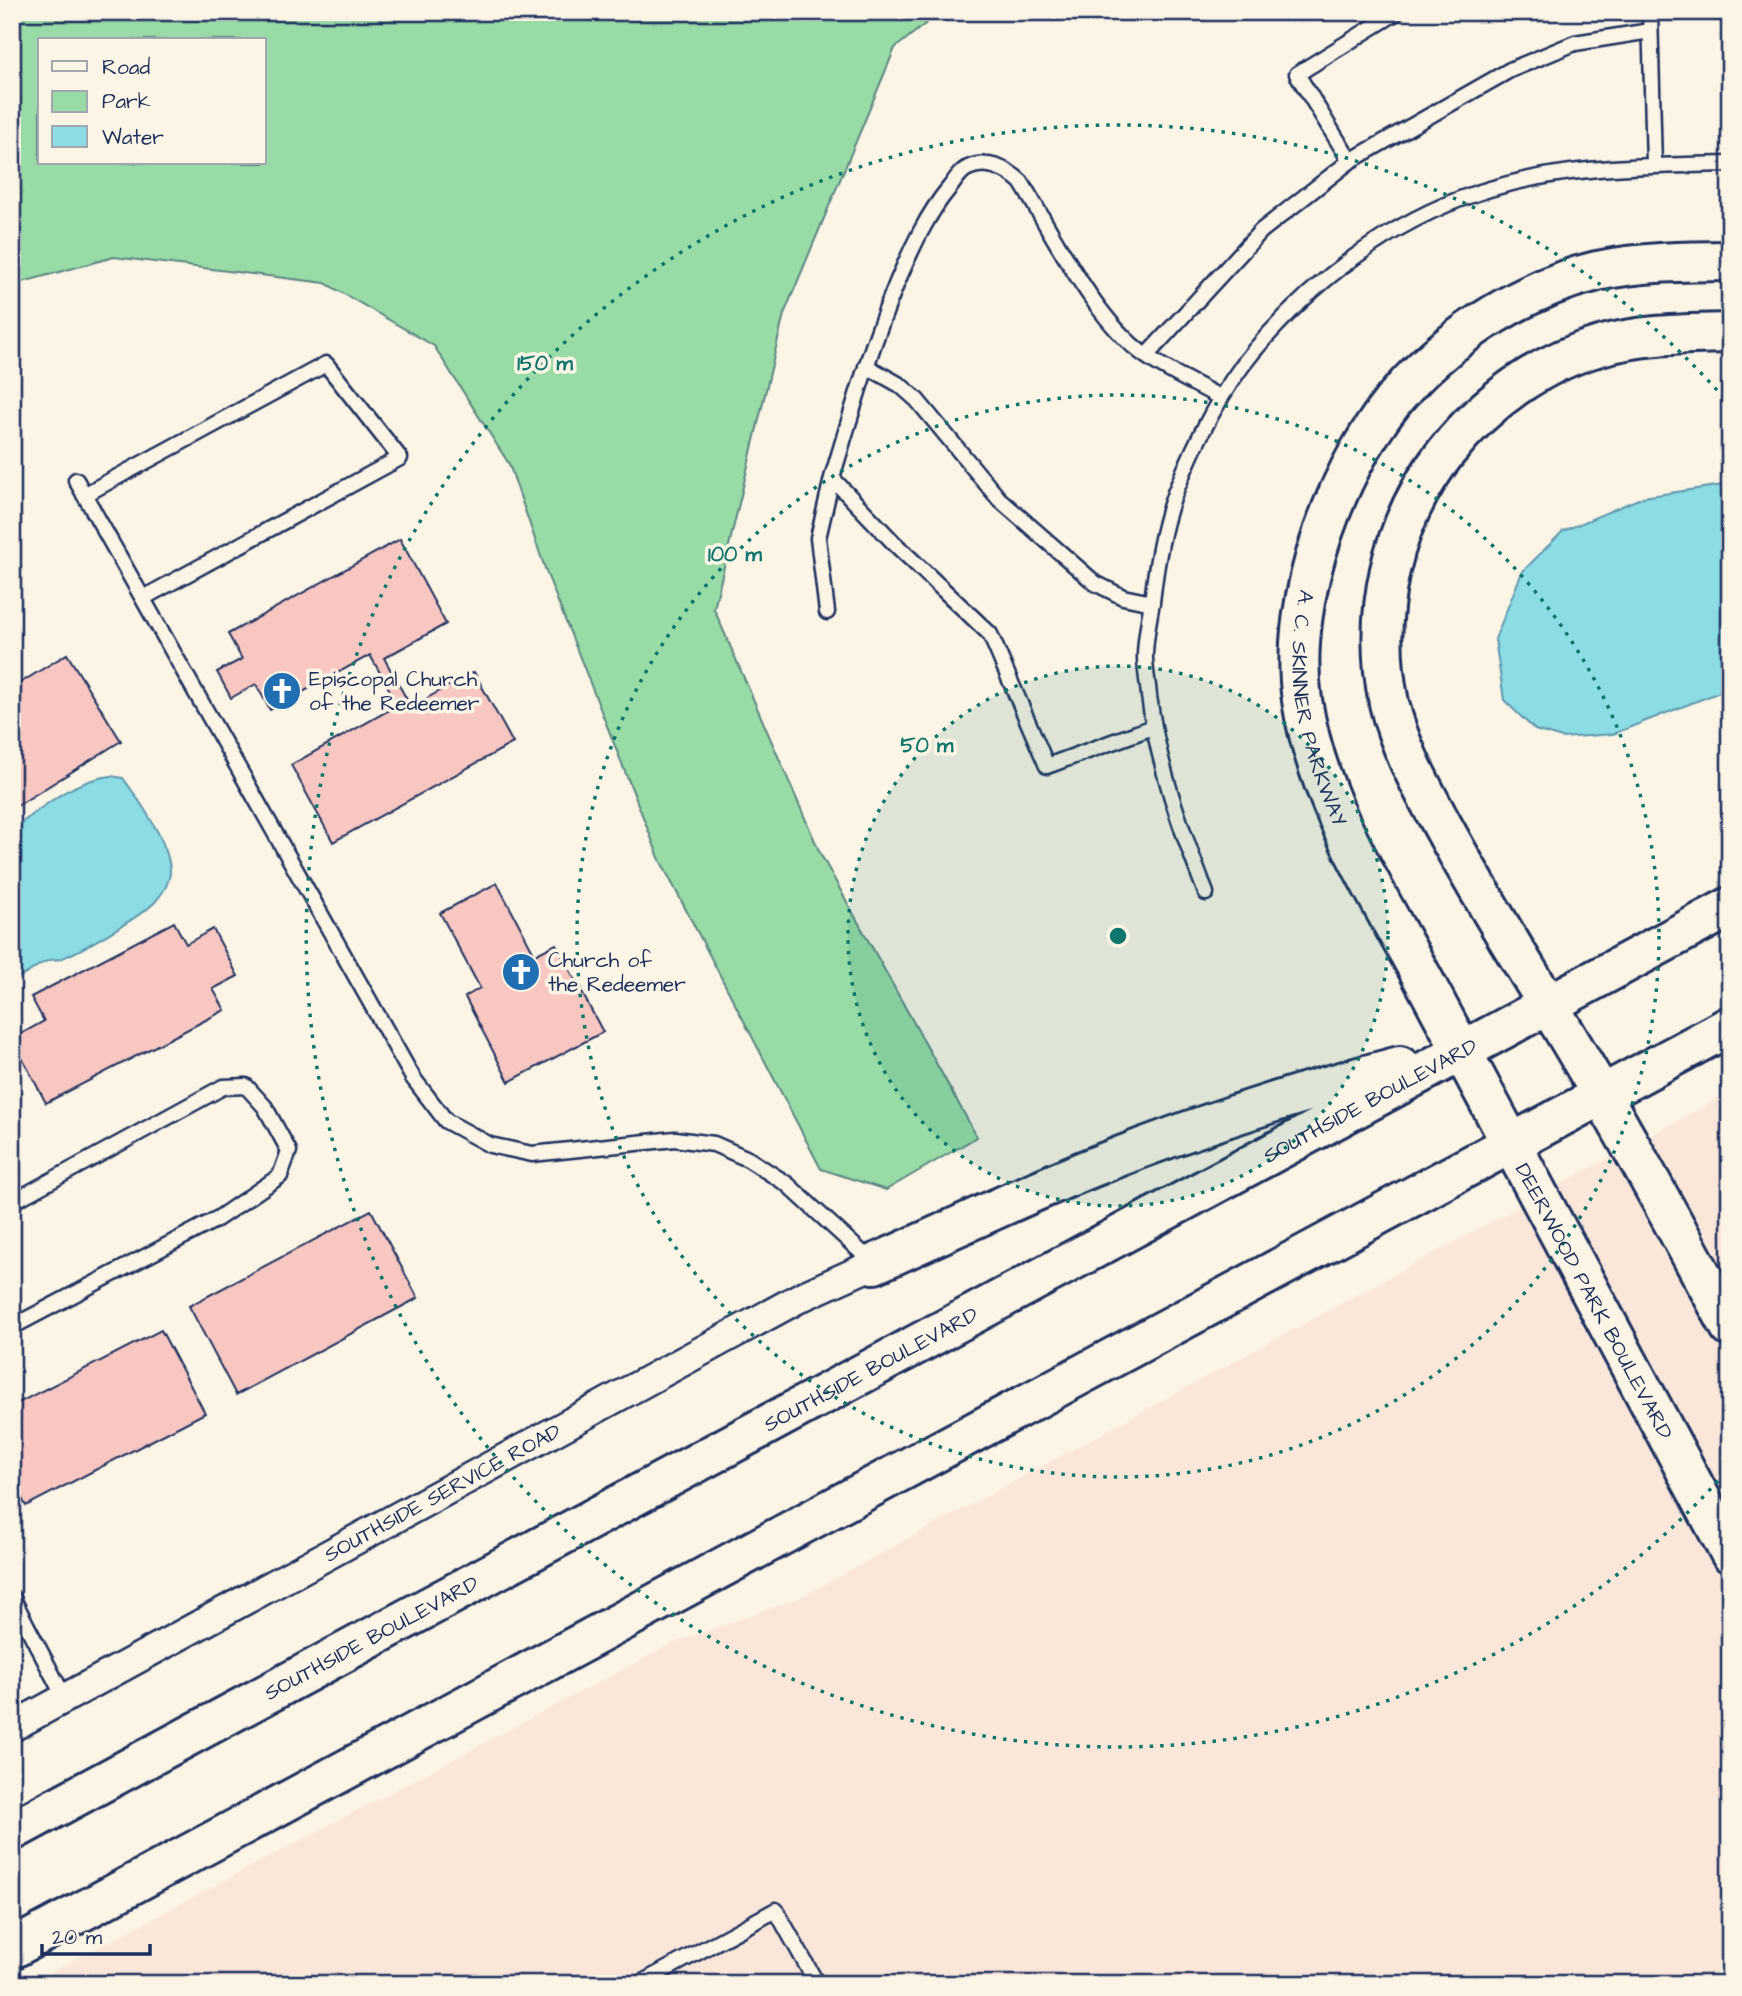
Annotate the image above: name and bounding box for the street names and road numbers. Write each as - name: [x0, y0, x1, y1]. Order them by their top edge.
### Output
- street label: A. C. SKINNER PARKWAY: [1285, 588, 1355, 831]
- street label: SOUTHSIDE BOULEVARD: [1258, 1031, 1483, 1170]
- street label: DEERWOOD PARK BOULEVARD: [1508, 1158, 1680, 1445]
- street label: SOUTHSIDE BOULEVARD: [758, 1300, 983, 1439]
- street label: SOUTHSIDE SERVICE ROAD: [319, 1416, 566, 1569]
- street label: SOUTHSIDE BOULEVARD: [259, 1568, 484, 1707]

